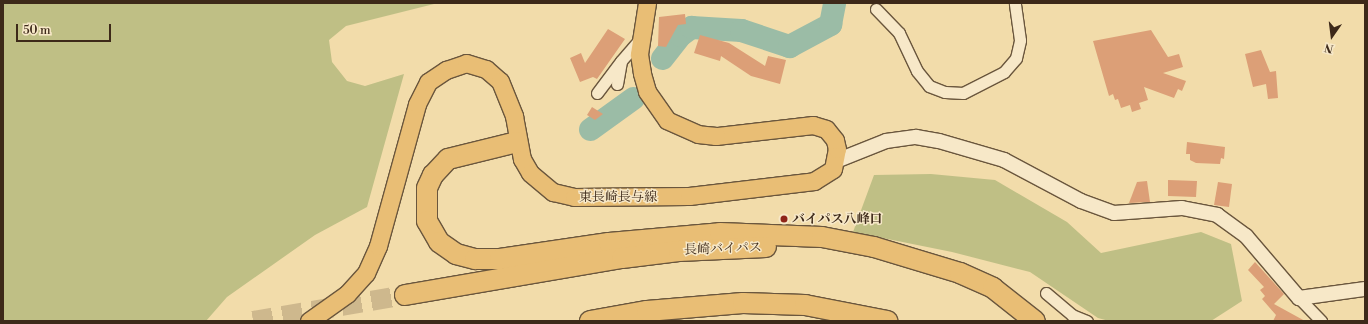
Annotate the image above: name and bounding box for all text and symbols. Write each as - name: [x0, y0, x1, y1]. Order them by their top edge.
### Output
- scale bar: [18, 16, 113, 42]
- north arrow: [1312, 16, 1352, 56]
- text: 50 m: [23, 23, 51, 38]
- text: N: [1323, 40, 1335, 55]
- street label: 東長崎長与線: [579, 189, 657, 205]
- place label: バイパス八峰口: [792, 211, 883, 227]
- marker: バイパス八峰口: [779, 214, 789, 224]
- street label: 長崎バイパス: [684, 240, 762, 258]

